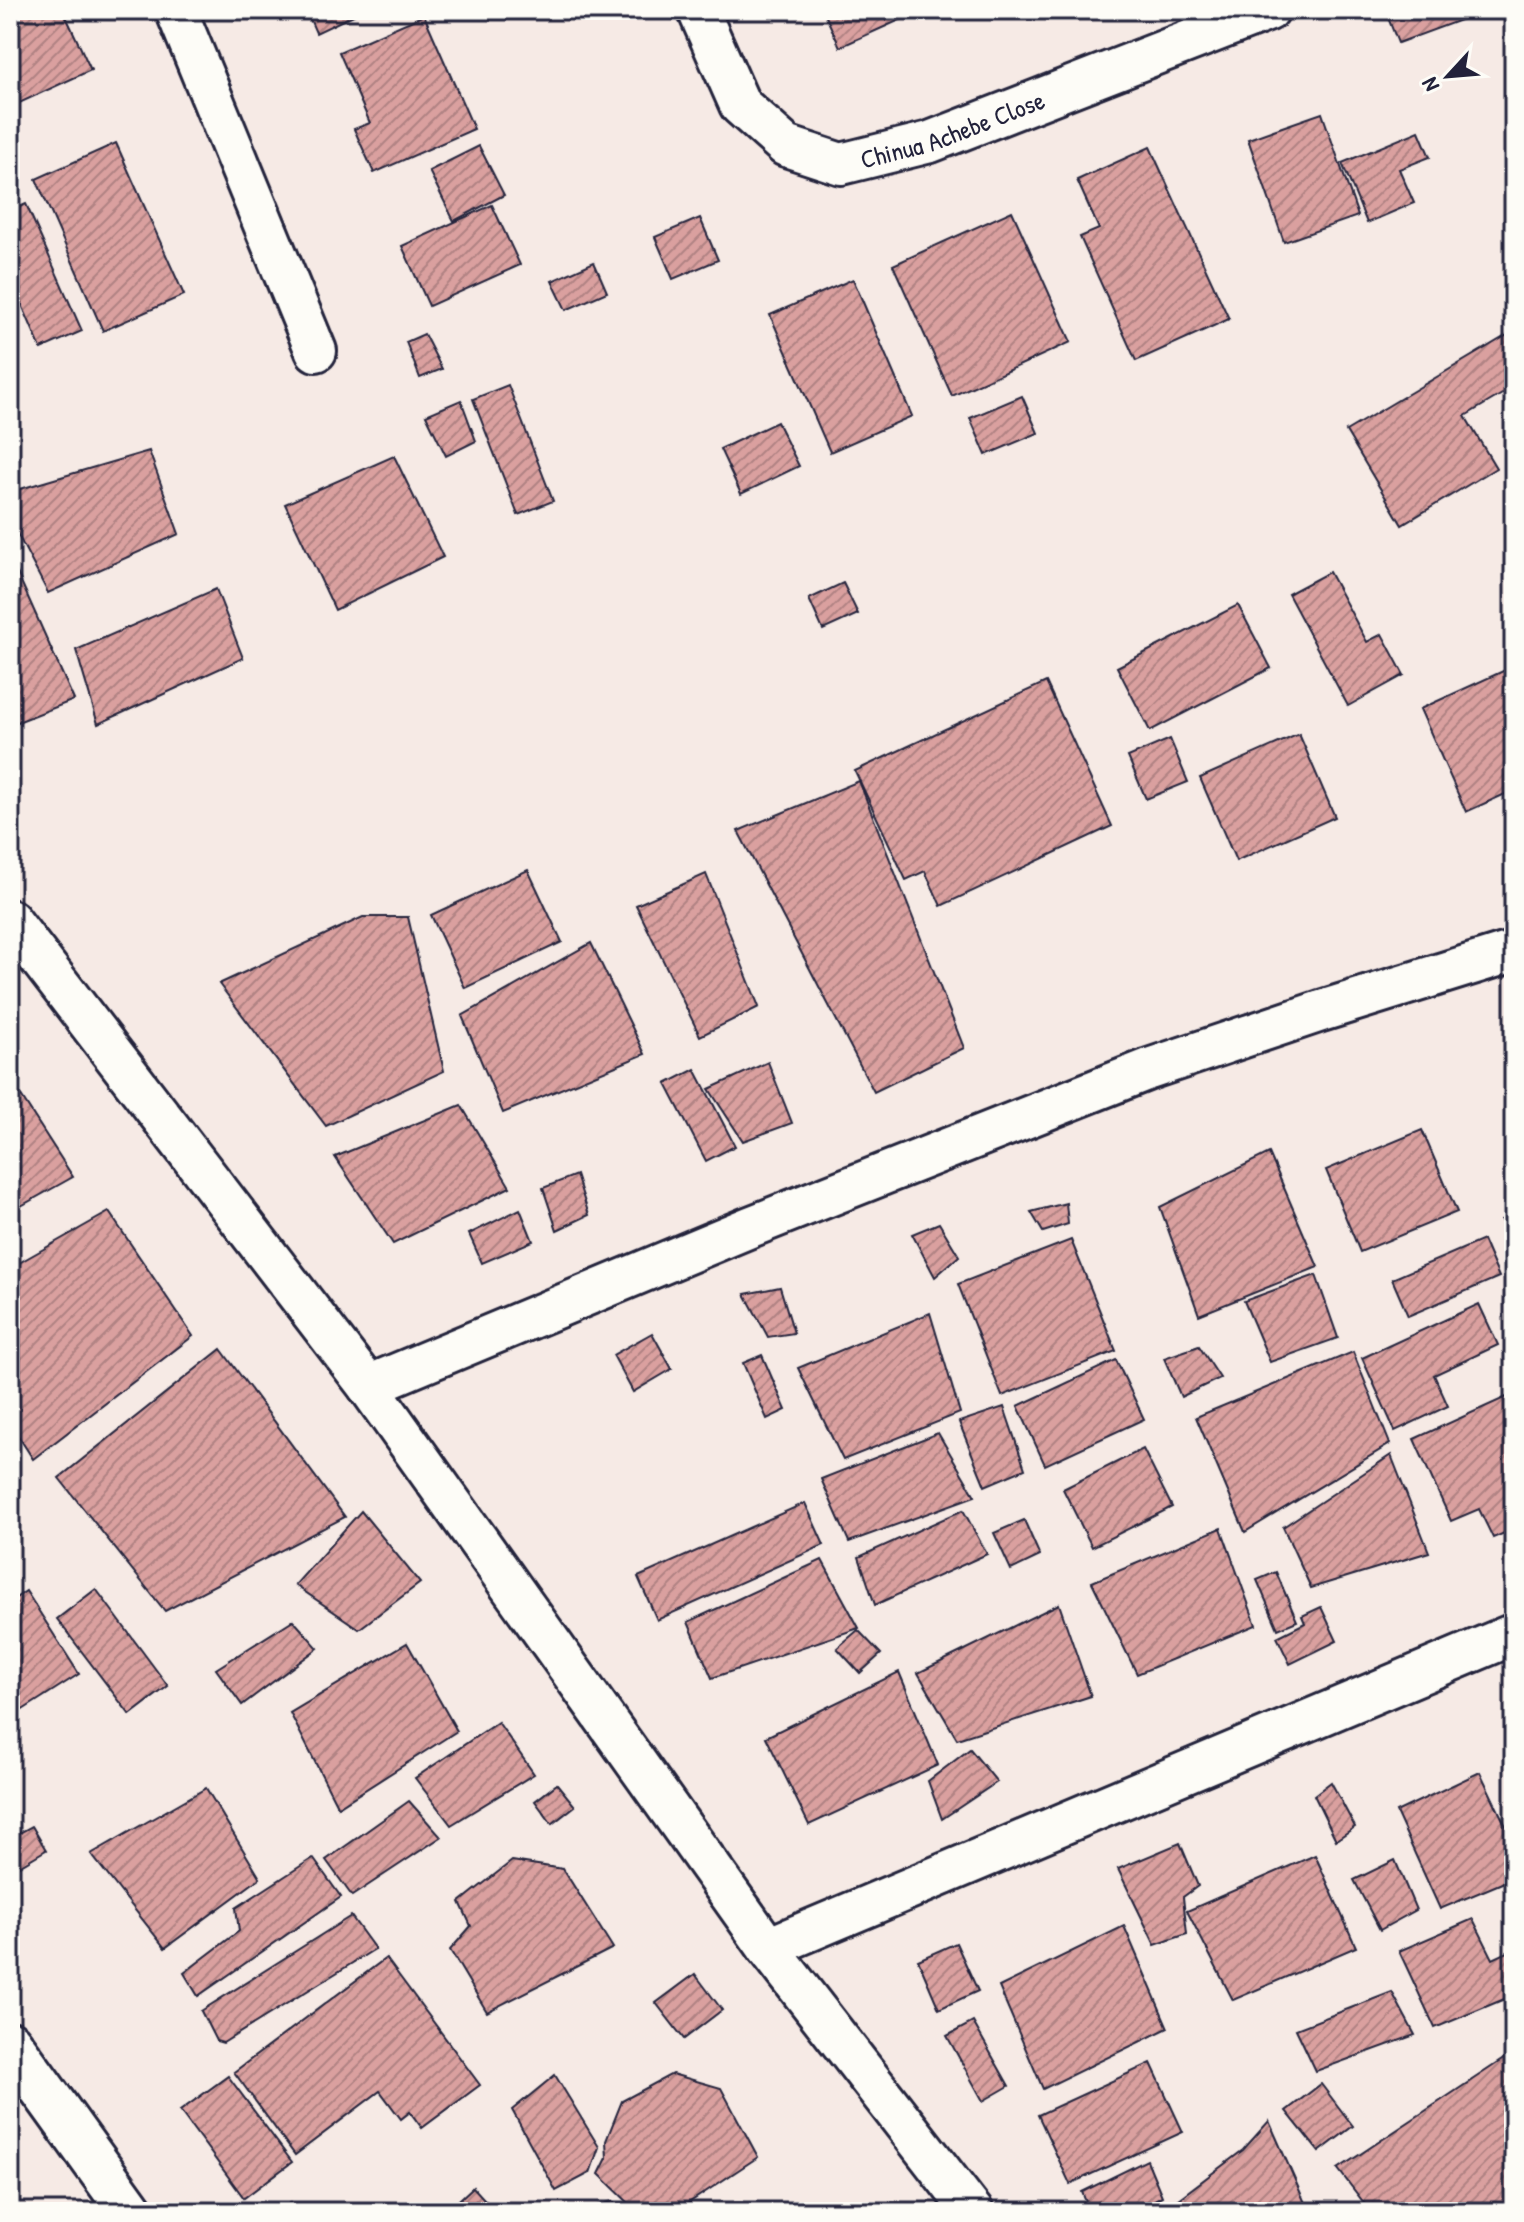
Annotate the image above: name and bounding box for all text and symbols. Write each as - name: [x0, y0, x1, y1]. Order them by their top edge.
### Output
- north arrow: [1408, 36, 1488, 116]
- text: N: [1414, 73, 1446, 97]
- street label: Chinua Achebe Close: [857, 82, 1049, 176]

